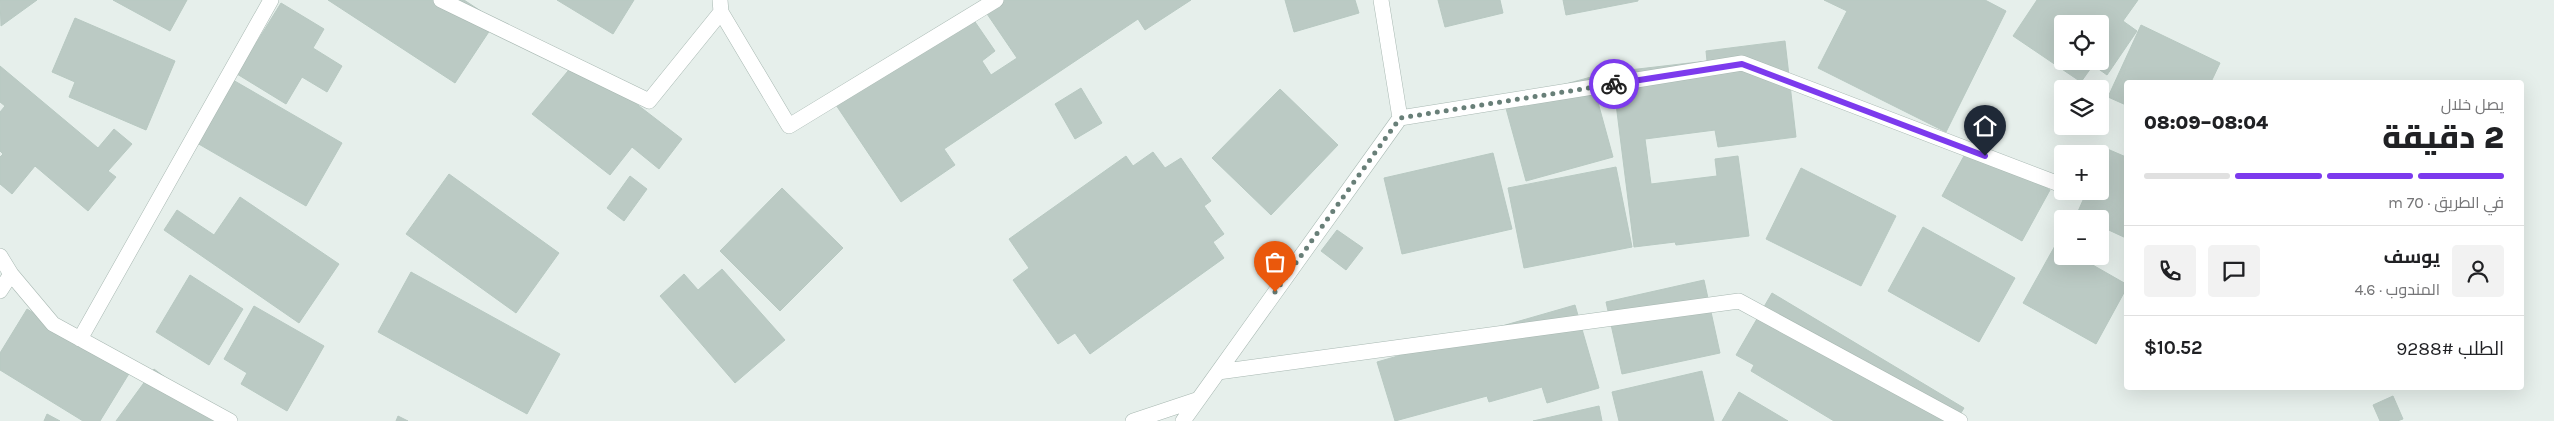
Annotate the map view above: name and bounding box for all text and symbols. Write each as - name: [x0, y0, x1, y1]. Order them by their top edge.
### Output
- map controls: [2054, 15, 2109, 265]
- button: locate: [2054, 15, 2109, 70]
- courier: [1589, 59, 1639, 109]
- icon: bike: [1600, 70, 1628, 98]
- button: layers: [2054, 80, 2109, 135]
- text: يصل خلال: [2441, 95, 2504, 114]
- pin: [1964, 105, 2006, 156]
- icon: home: [1971, 112, 1999, 140]
- text: 08:04–08:09: [2144, 112, 2268, 134]
- text: 2 دقيقة: [2382, 119, 2504, 156]
- button: +: [2054, 145, 2109, 200]
- text: في الطريق · 70 m: [2388, 193, 2504, 212]
- button: −: [2054, 210, 2109, 265]
- pin: [1254, 241, 1296, 292]
- button: phone: [2144, 245, 2196, 297]
- button: chat: [2208, 245, 2260, 297]
- button: person: [2452, 245, 2504, 297]
- text: يوسف: [2384, 246, 2440, 268]
- icon: bag: [1261, 248, 1289, 276]
- text: المندوب · 4.6: [2354, 280, 2440, 299]
- text: $10.52: [2144, 337, 2203, 359]
- text: الطلب #9288: [2396, 338, 2504, 360]

